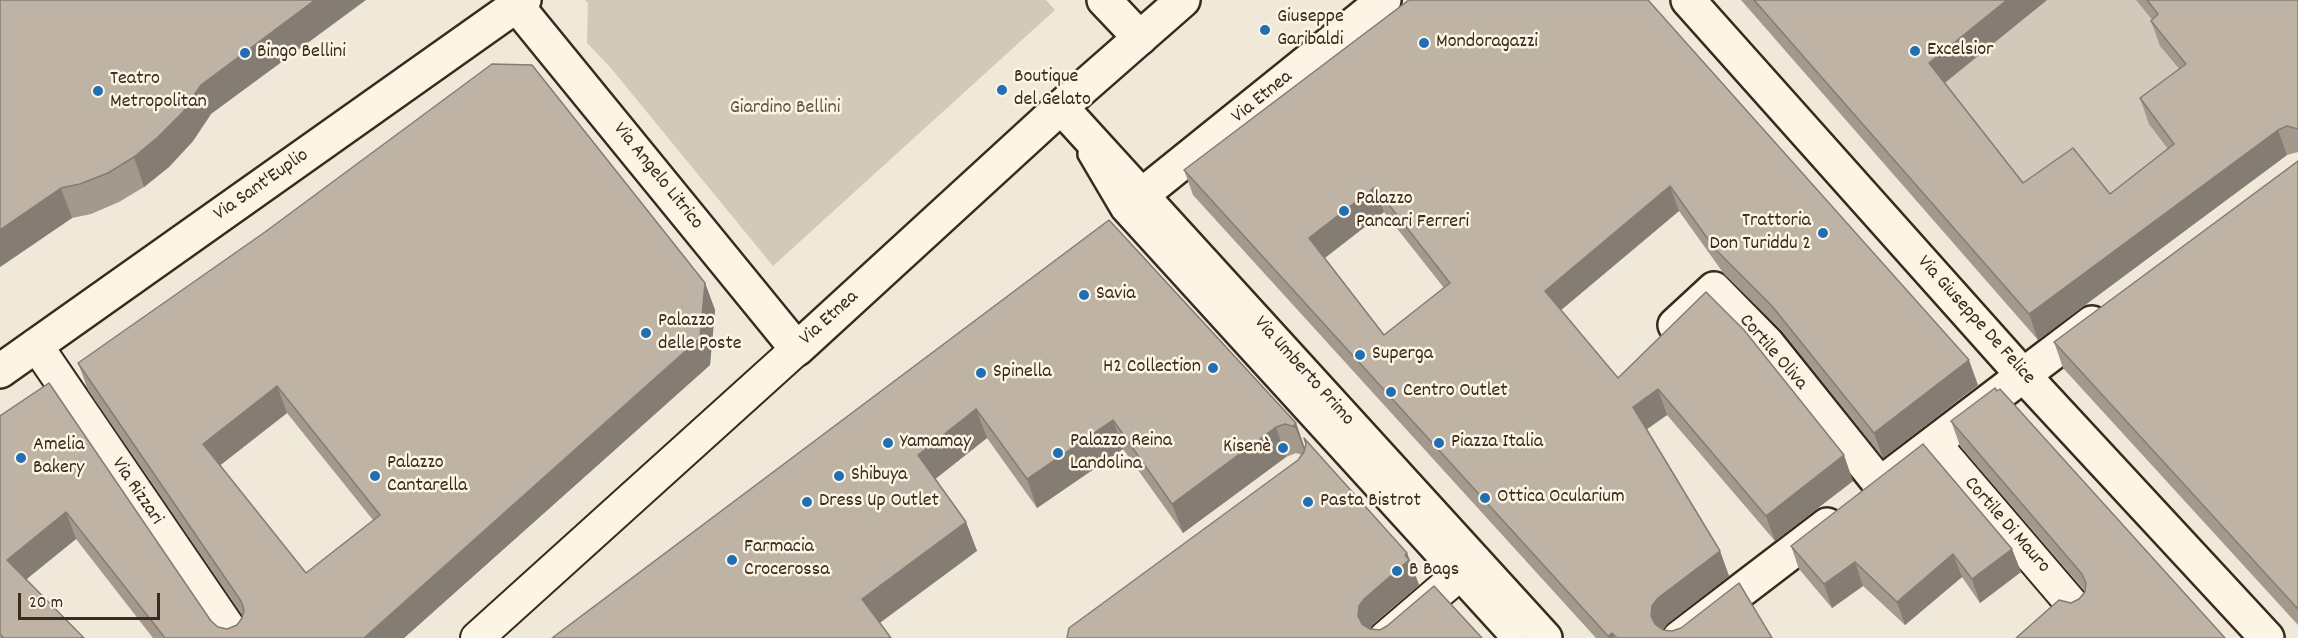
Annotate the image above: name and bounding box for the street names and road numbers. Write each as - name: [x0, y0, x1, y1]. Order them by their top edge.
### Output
- street label: Via Etnea: [1228, 66, 1298, 130]
- street label: Via Angelo Litrico: [607, 119, 707, 235]
- street label: Via Sant'Euplio: [210, 145, 314, 227]
- street label: Via Giuseppe De Felice: [1911, 252, 2039, 390]
- street label: Via Etnea: [796, 286, 864, 352]
- street label: Cortile Oliva: [1732, 310, 1812, 396]
- street label: Via Umberto Primo: [1248, 312, 1358, 432]
- street label: Via Rizzari: [105, 454, 167, 530]
- street label: Cortile Di Mauro: [1958, 473, 2054, 579]

